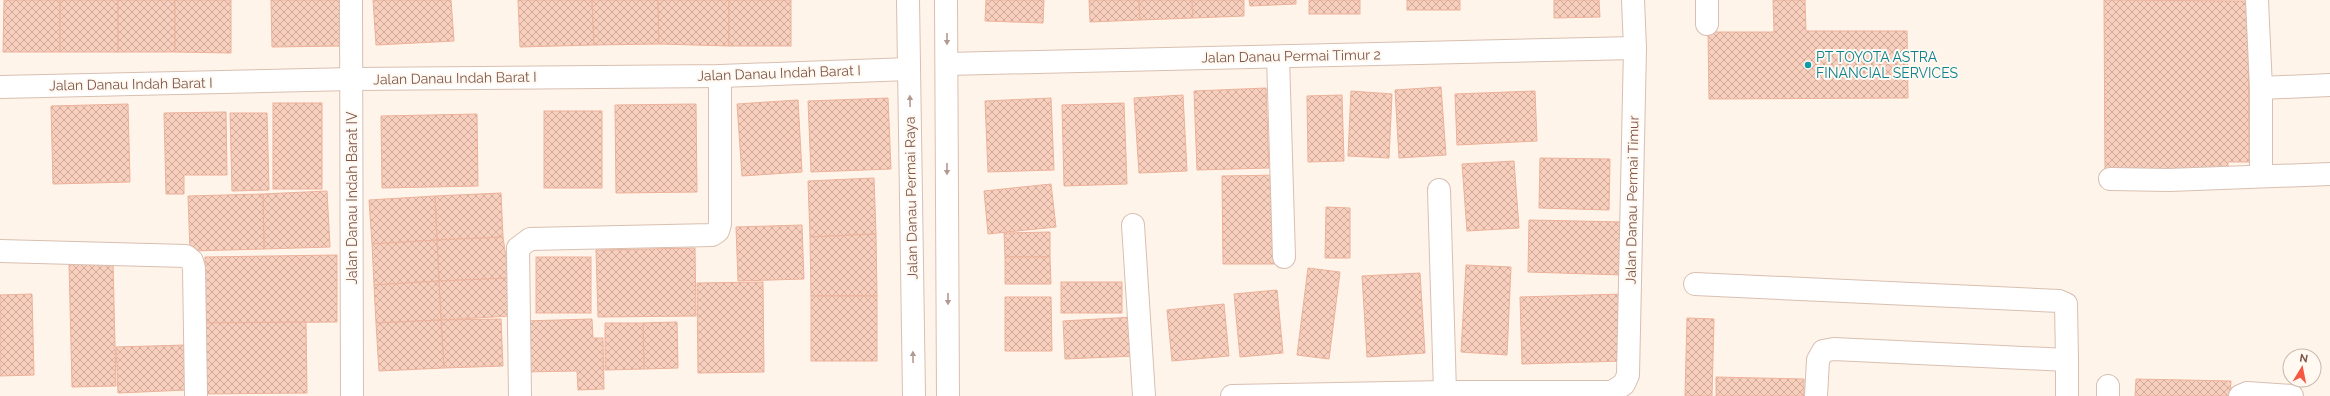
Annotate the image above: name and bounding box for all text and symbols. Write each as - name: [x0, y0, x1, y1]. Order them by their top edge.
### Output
- one-way arrow: [944, 33, 950, 46]
- street label: Jalan Danau Permai Timur 2: [1201, 46, 1381, 66]
- place label: PT TOYOTA ASTRA FINANCIAL SERVICES: [1816, 49, 1959, 81]
- marker: PT TOYOTA ASTRA FINANCIAL SERVICES: [1803, 60, 1813, 70]
- street label: Jalan Danau Indah Barat I: [697, 62, 861, 84]
- street label: Jalan Danau Indah Barat I: [373, 69, 537, 87]
- street label: Jalan Danau Indah Barat I: [49, 75, 213, 93]
- one-way arrow: [907, 94, 913, 107]
- street label: Jalan Danau Indah Barat IV: [344, 111, 360, 285]
- street label: Jalan Danau Permai Timur: [1623, 115, 1641, 285]
- street label: Jalan Danau Permai Raya: [902, 116, 920, 280]
- one-way arrow: [944, 163, 950, 176]
- one-way arrow: [945, 293, 951, 306]
- north arrow: [2282, 348, 2322, 388]
- one-way arrow: [910, 350, 916, 363]
- text: N: [2298, 352, 2309, 366]

